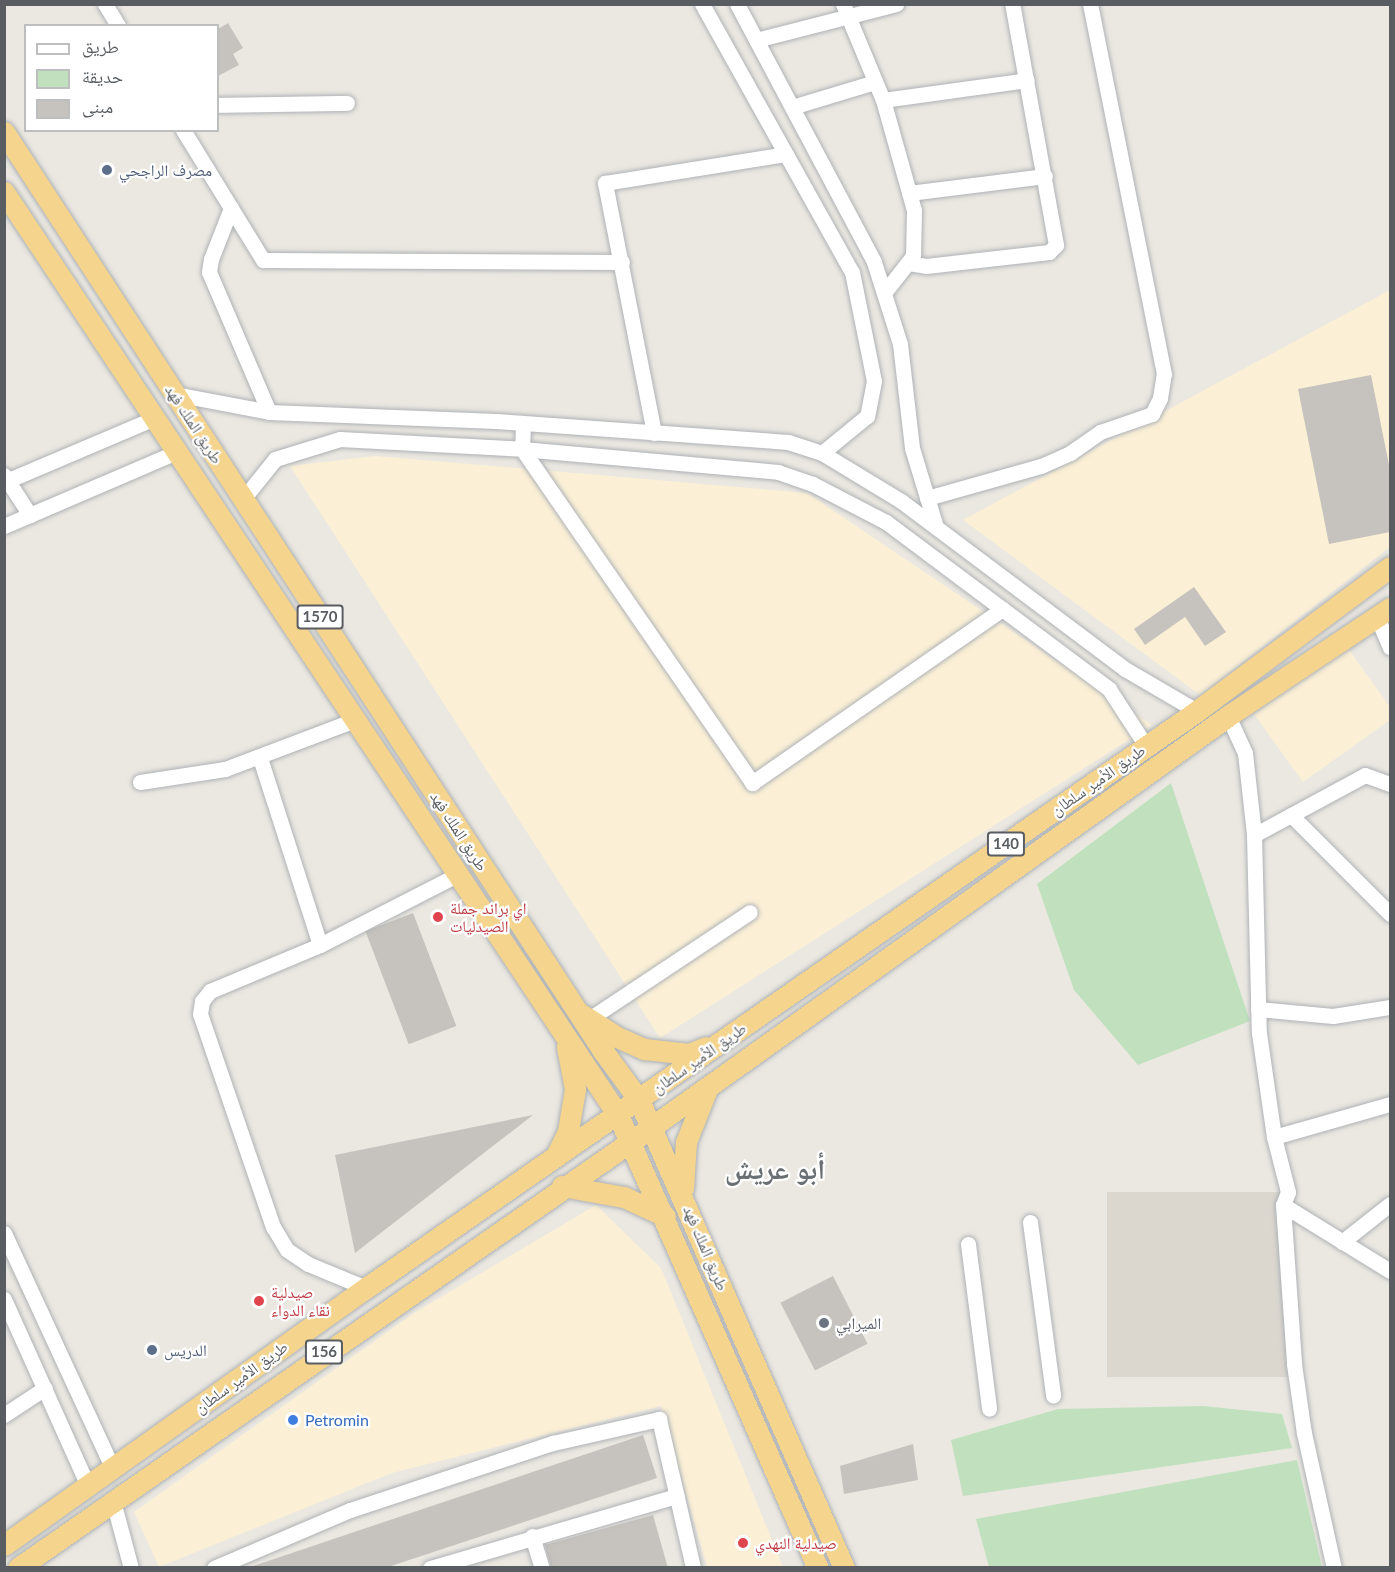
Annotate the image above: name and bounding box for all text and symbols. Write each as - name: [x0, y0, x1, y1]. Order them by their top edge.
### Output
- legend: [24, 24, 219, 132]
- text: طريق: [82, 35, 119, 57]
- text: حديقة: [82, 65, 123, 87]
- text: مبنى: [82, 95, 113, 117]
- place label: مصرف الراجحي: [119, 160, 212, 180]
- marker: مصرف الراجحي: [100, 163, 114, 177]
- street label: طريق الملك فهد: [161, 381, 227, 467]
- road number: 1570: [296, 605, 344, 629]
- street label: طريق الأمير سلطان: [1047, 740, 1149, 820]
- street label: طريق الملك فهد: [426, 788, 492, 874]
- road number: 140: [986, 832, 1026, 856]
- place label: اي براند جملة الصيدليات: [450, 898, 526, 936]
- marker: اي براند جملة الصيدليات: [431, 910, 445, 924]
- street label: طريق الأمير سلطان: [648, 1018, 750, 1098]
- district label: أبو عريش: [725, 1151, 825, 1185]
- street label: طريق الملك فهد: [679, 1202, 733, 1294]
- place label: صيدلية نقاء الدواء: [271, 1282, 330, 1320]
- marker: صيدلية نقاء الدواء: [252, 1294, 266, 1308]
- place label: الميرابي: [836, 1313, 881, 1333]
- marker: الميرابي: [817, 1316, 831, 1330]
- street label: طريق الأمير سلطان: [191, 1337, 291, 1417]
- place label: الدريس: [164, 1340, 207, 1360]
- road number: 156: [304, 1340, 344, 1364]
- marker: الدريس: [145, 1343, 159, 1357]
- place label: Petromin: [305, 1410, 369, 1430]
- marker: Petromin: [286, 1413, 300, 1427]
- place label: صيدلية النهدي: [755, 1533, 837, 1553]
- marker: صيدلية النهدي: [736, 1536, 750, 1550]

